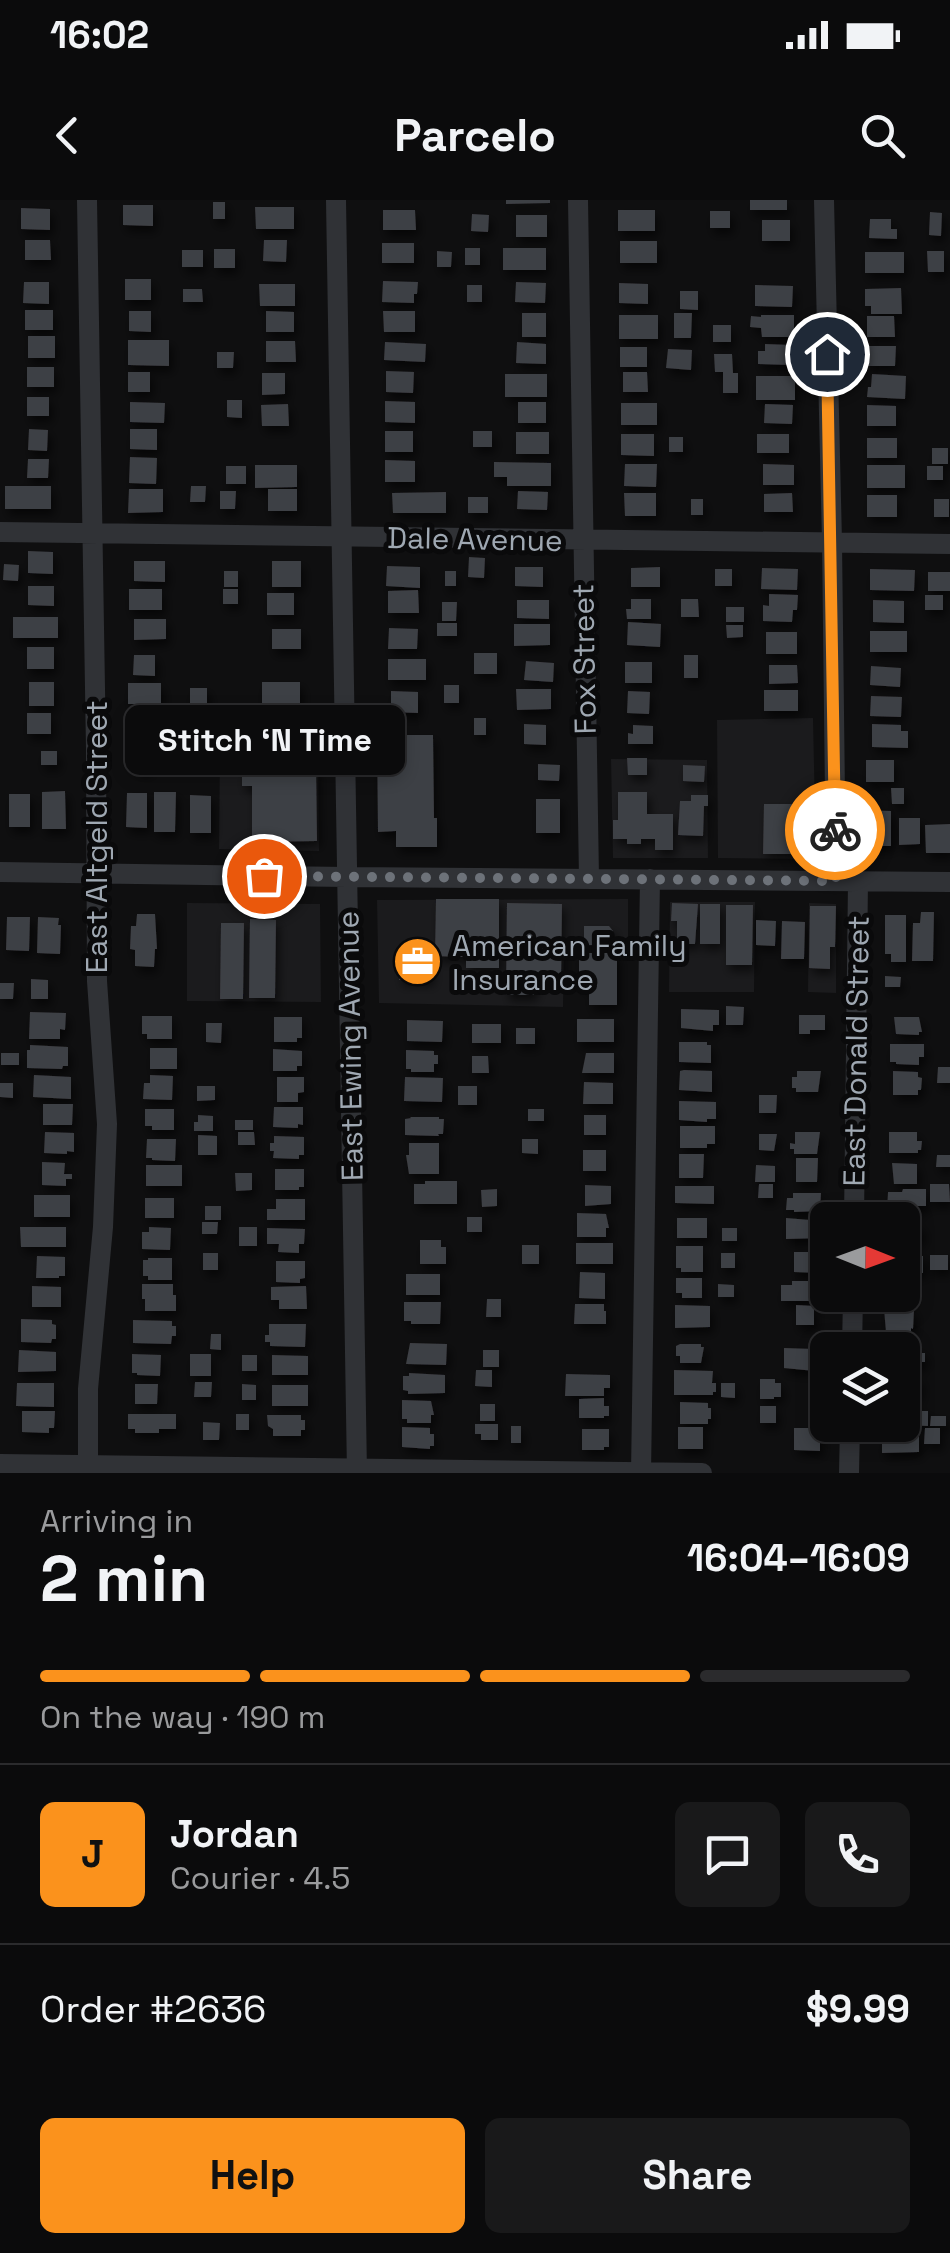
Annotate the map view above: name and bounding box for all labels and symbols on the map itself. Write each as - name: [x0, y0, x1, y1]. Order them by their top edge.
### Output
- pin: [785, 312, 870, 397]
- street label: Dale Avenue: [387, 518, 563, 560]
- street label: Fox Street: [563, 583, 605, 735]
- street label: East Altgeld Street: [77, 700, 116, 974]
- callout: Stitch ‘N Time: [124, 706, 404, 776]
- courier: [785, 780, 885, 880]
- pin: [222, 834, 307, 919]
- street label: East Ewing Avenue: [328, 911, 372, 1181]
- street label: East Donald Street: [834, 915, 878, 1187]
- place label: American Family Insurance: [452, 926, 687, 999]
- office icon: American Family Insurance: [391, 936, 443, 988]
- north arrow: [810, 1202, 920, 1312]

